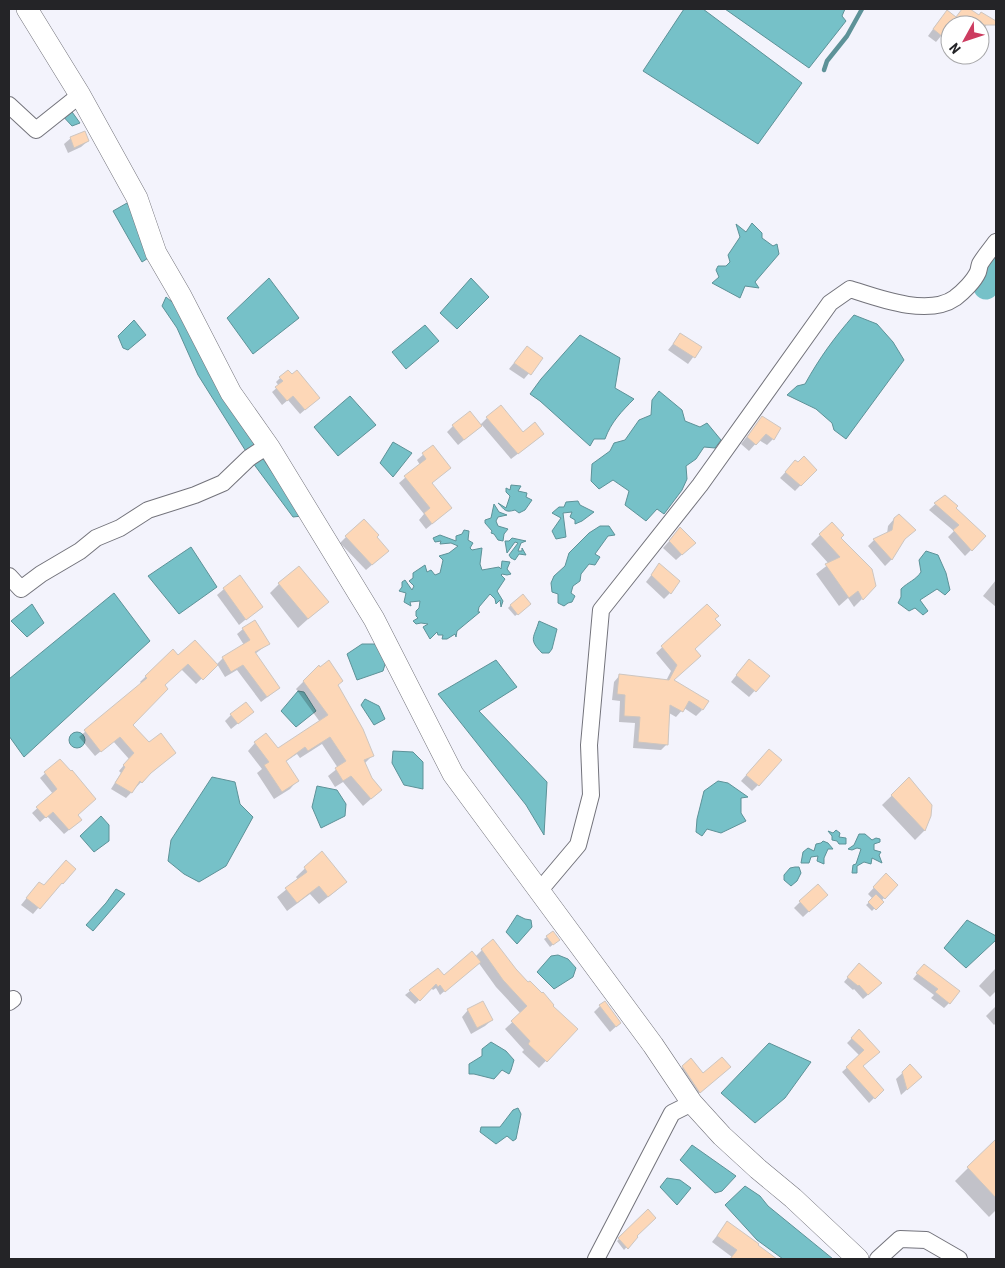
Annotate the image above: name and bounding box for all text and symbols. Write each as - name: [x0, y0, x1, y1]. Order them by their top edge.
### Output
- north arrow: [940, 15, 990, 65]
- text: N: [946, 40, 964, 57]

